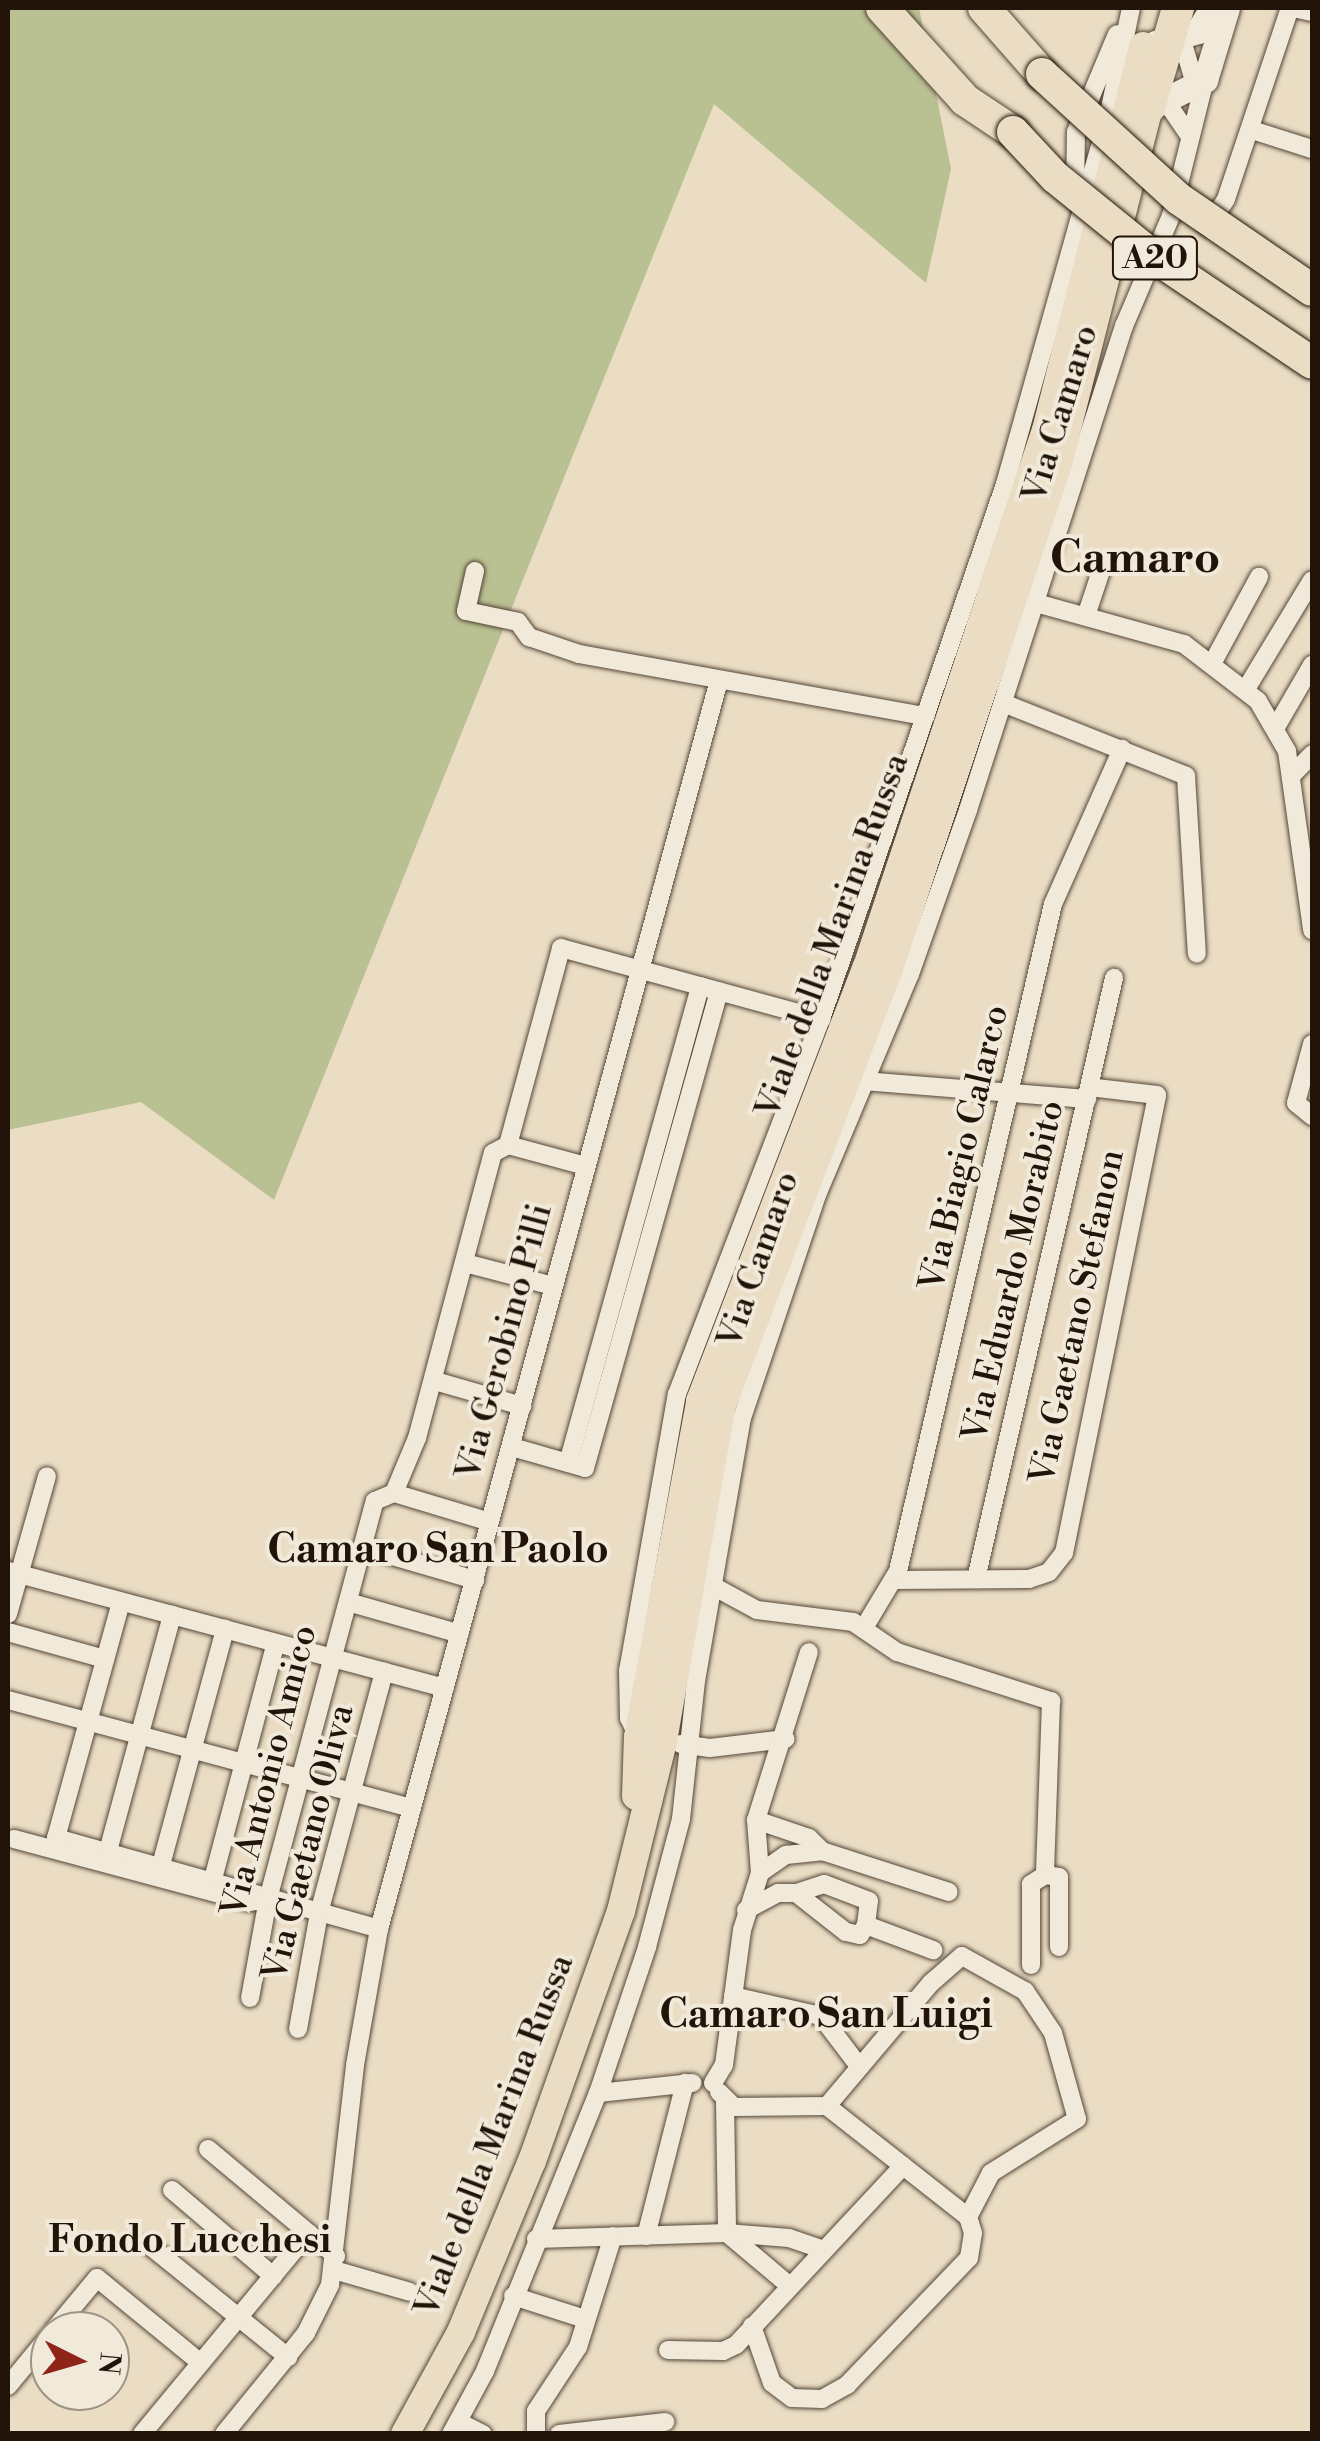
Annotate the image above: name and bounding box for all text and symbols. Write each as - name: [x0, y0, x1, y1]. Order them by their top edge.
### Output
- road number: A20: [1110, 231, 1200, 285]
- street label: Via Camaro: [1014, 320, 1108, 508]
- district label: Camaro: [1050, 532, 1220, 586]
- street label: Viale della Marina Russa: [747, 748, 919, 1124]
- street label: Via Biagio Calarco: [912, 1001, 1018, 1295]
- street label: Via Eduardo Morabito: [954, 1096, 1074, 1446]
- street label: Via Gaetano Stefanon: [1022, 1146, 1134, 1488]
- street label: Via Camaro: [709, 1166, 809, 1354]
- street label: Via Gerobino Pilli: [448, 1199, 562, 1485]
- district label: Camaro San Paolo: [267, 1526, 609, 1574]
- street label: Via Antonio Amico: [213, 1621, 327, 1921]
- street label: Via Gaetano Oliva: [254, 1700, 364, 1986]
- street label: Viale della Marina Russa: [406, 1949, 584, 2323]
- district label: Camaro San Luigi: [659, 1991, 993, 2039]
- district label: Fondo Lucchesi: [49, 2218, 331, 2264]
- north arrow: [30, 2311, 130, 2411]
- text: N: [90, 2351, 127, 2376]

